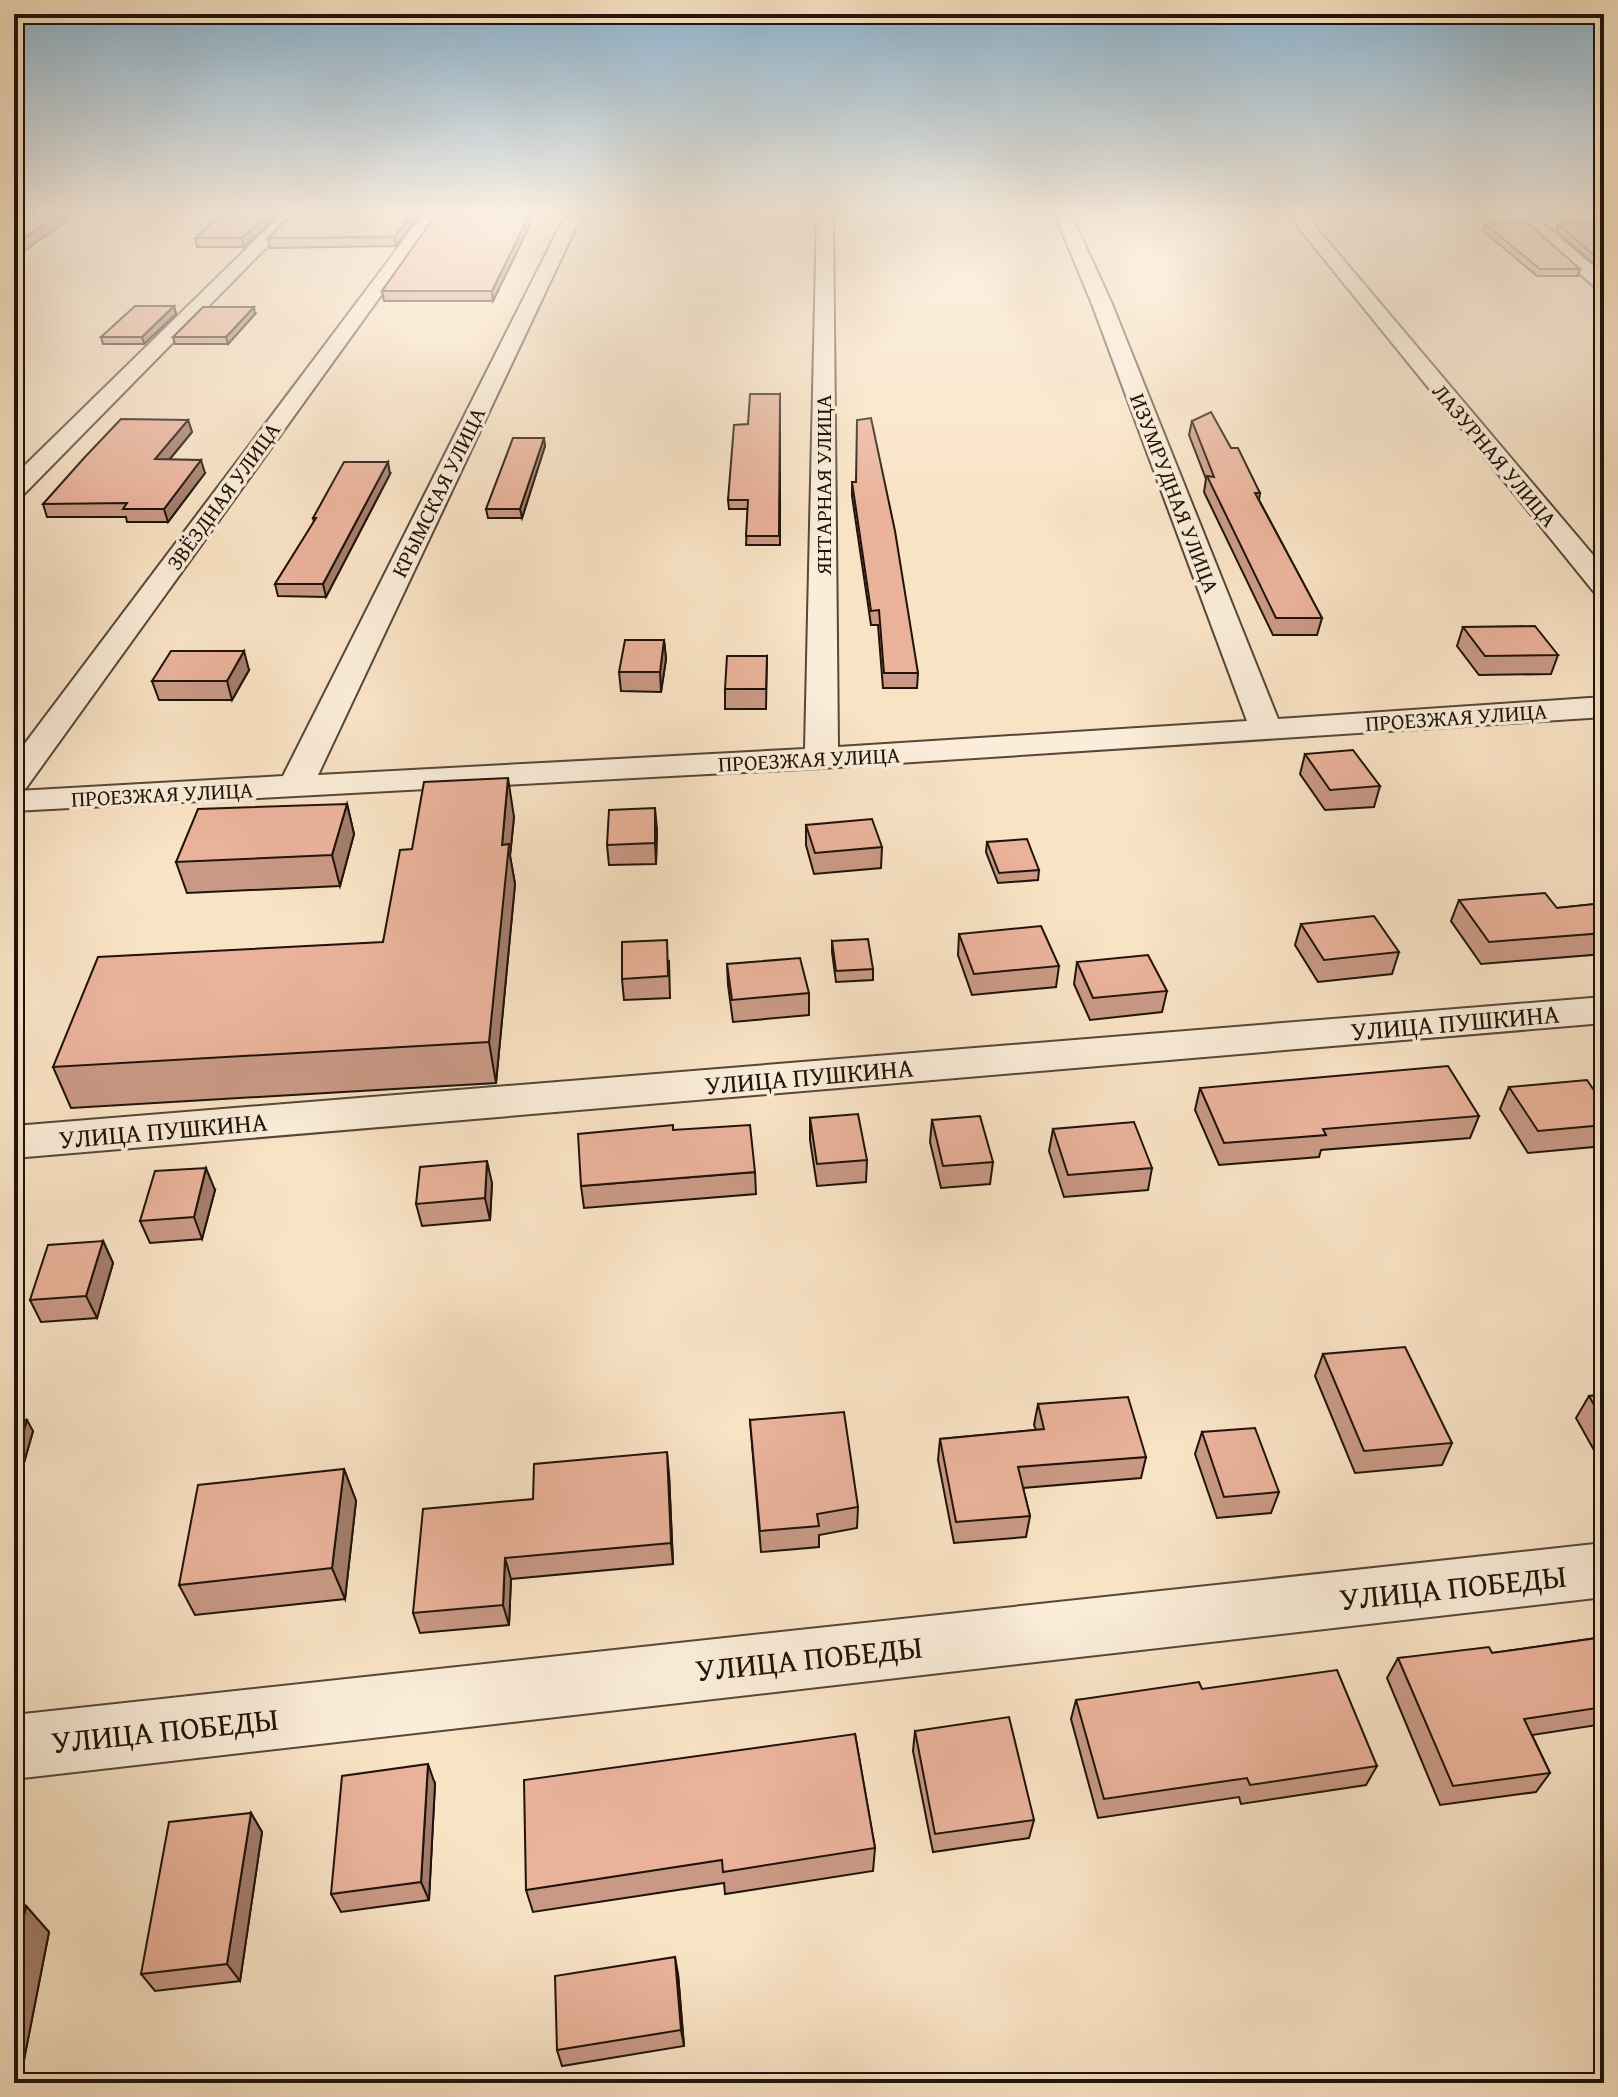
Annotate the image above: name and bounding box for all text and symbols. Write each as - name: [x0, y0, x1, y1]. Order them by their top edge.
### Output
- street label: ЛАЗУРНАЯ УЛИЦА: [1425, 376, 1565, 534]
- street label: ИЗУМРУДНАЯ УЛИЦА: [1122, 388, 1228, 598]
- street label: ЯНТАРНАЯ УЛИЦА: [807, 394, 839, 576]
- street label: КРЫМСКАЯ УЛИЦА: [383, 401, 493, 583]
- street label: ЗВЁЗДНАЯ УЛИЦА: [158, 415, 288, 577]
- street label: ПРОЕЗЖАЯ УЛИЦА: [1364, 695, 1549, 739]
- street label: ПРОЕЗЖАЯ УЛИЦА: [717, 738, 901, 780]
- street label: ПРОЕЗЖАЯ УЛИЦА: [70, 773, 254, 815]
- street label: УЛИЦА ПУШКИНА: [1349, 993, 1561, 1051]
- street label: УЛИЦА ПУШКИНА: [703, 1047, 915, 1105]
- street label: УЛИЦА ПУШКИНА: [57, 1101, 269, 1159]
- street label: УЛИЦА ПОБЕДЫ: [1337, 1552, 1569, 1622]
- street label: УЛИЦА ПОБЕДЫ: [693, 1623, 925, 1693]
- street label: УЛИЦА ПОБЕДЫ: [49, 1695, 281, 1765]

